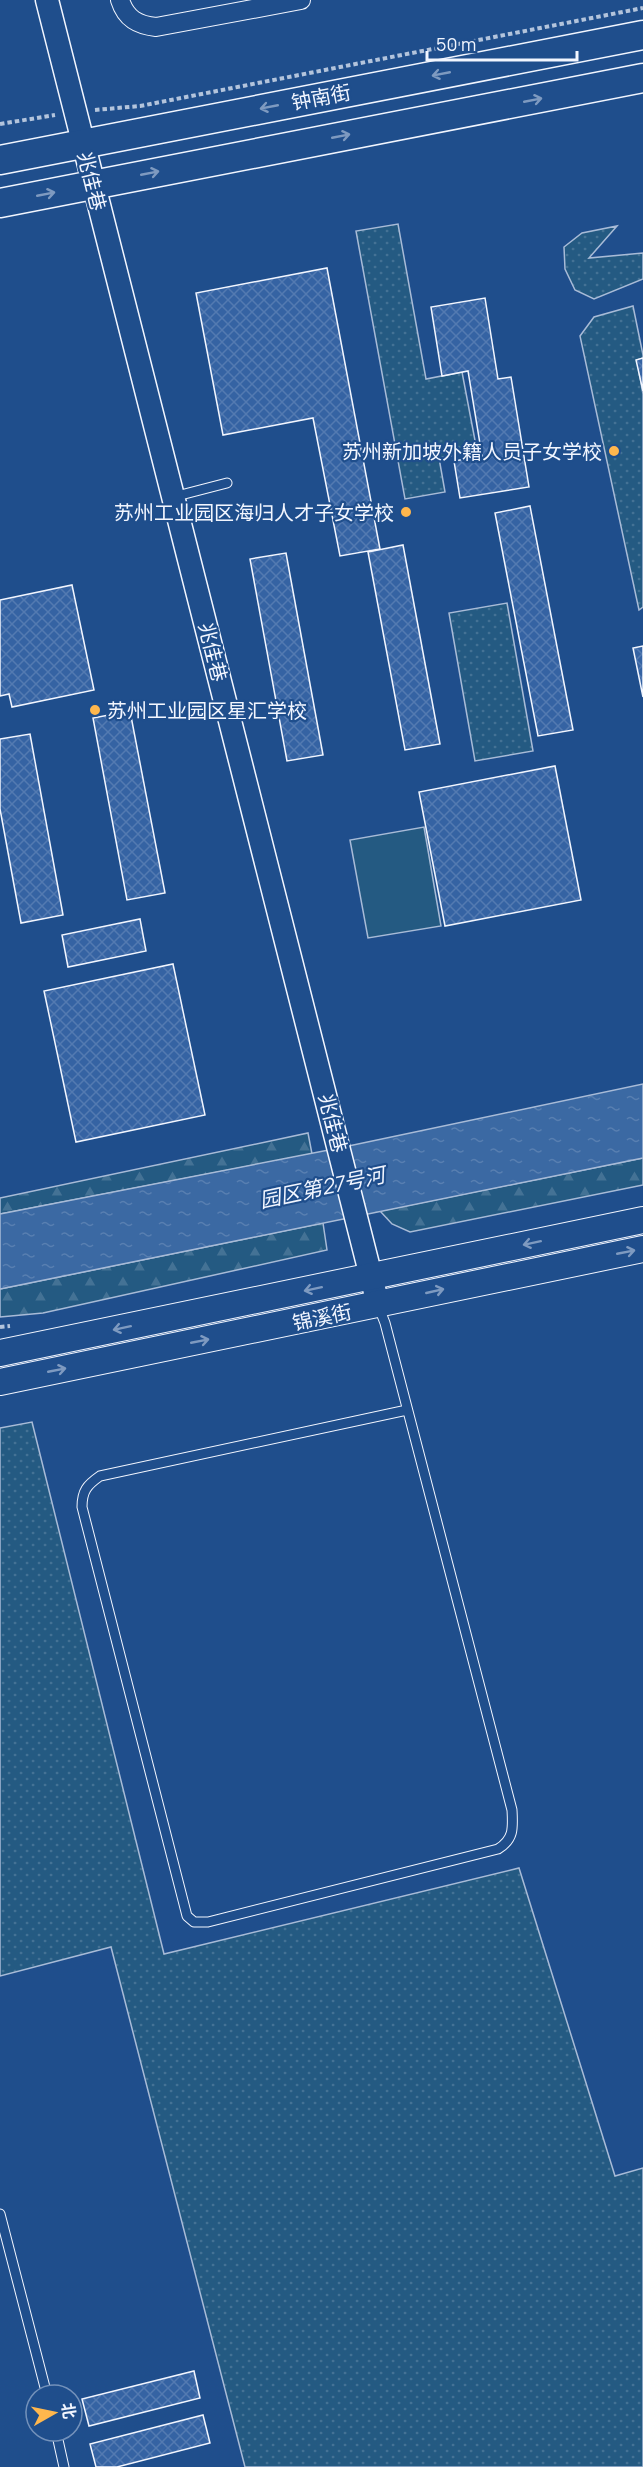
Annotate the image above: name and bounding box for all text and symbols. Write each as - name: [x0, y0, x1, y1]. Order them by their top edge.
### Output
- scale bar: [427, 24, 577, 62]
- text: 50 m: [436, 32, 476, 56]
- one-way arrow: [432, 69, 452, 80]
- street label: 钟南街: [289, 78, 353, 116]
- one-way arrow: [523, 94, 542, 105]
- one-way arrow: [260, 102, 279, 113]
- one-way arrow: [331, 131, 351, 142]
- street label: 兆佳巷: [72, 149, 112, 213]
- one-way arrow: [140, 167, 159, 178]
- one-way arrow: [36, 188, 56, 199]
- place label: 苏州新加坡外籍人员子女学校: [342, 438, 602, 465]
- marker: 苏州新加坡外籍人员子女学校: [607, 444, 621, 458]
- place label: 苏州工业园区海归人才子女学校: [114, 499, 394, 526]
- marker: 苏州工业园区海归人才子女学校: [399, 505, 413, 519]
- street label: 兆佳巷: [193, 620, 233, 684]
- place label: 苏州工业园区星汇学校: [107, 697, 307, 724]
- marker: 苏州工业园区星汇学校: [88, 703, 102, 717]
- street label: 兆佳巷: [313, 1091, 353, 1155]
- water label: 园区第27号河: [257, 1159, 391, 1214]
- one-way arrow: [523, 1238, 542, 1249]
- one-way arrow: [616, 1246, 635, 1257]
- one-way arrow: [303, 1283, 322, 1295]
- one-way arrow: [425, 1285, 444, 1297]
- street label: 锦溪街: [290, 1298, 354, 1336]
- one-way arrow: [112, 1323, 132, 1334]
- one-way arrow: [191, 1335, 210, 1347]
- one-way arrow: [47, 1364, 67, 1375]
- north arrow: [24, 2383, 84, 2443]
- text: 北: [57, 2401, 81, 2420]

